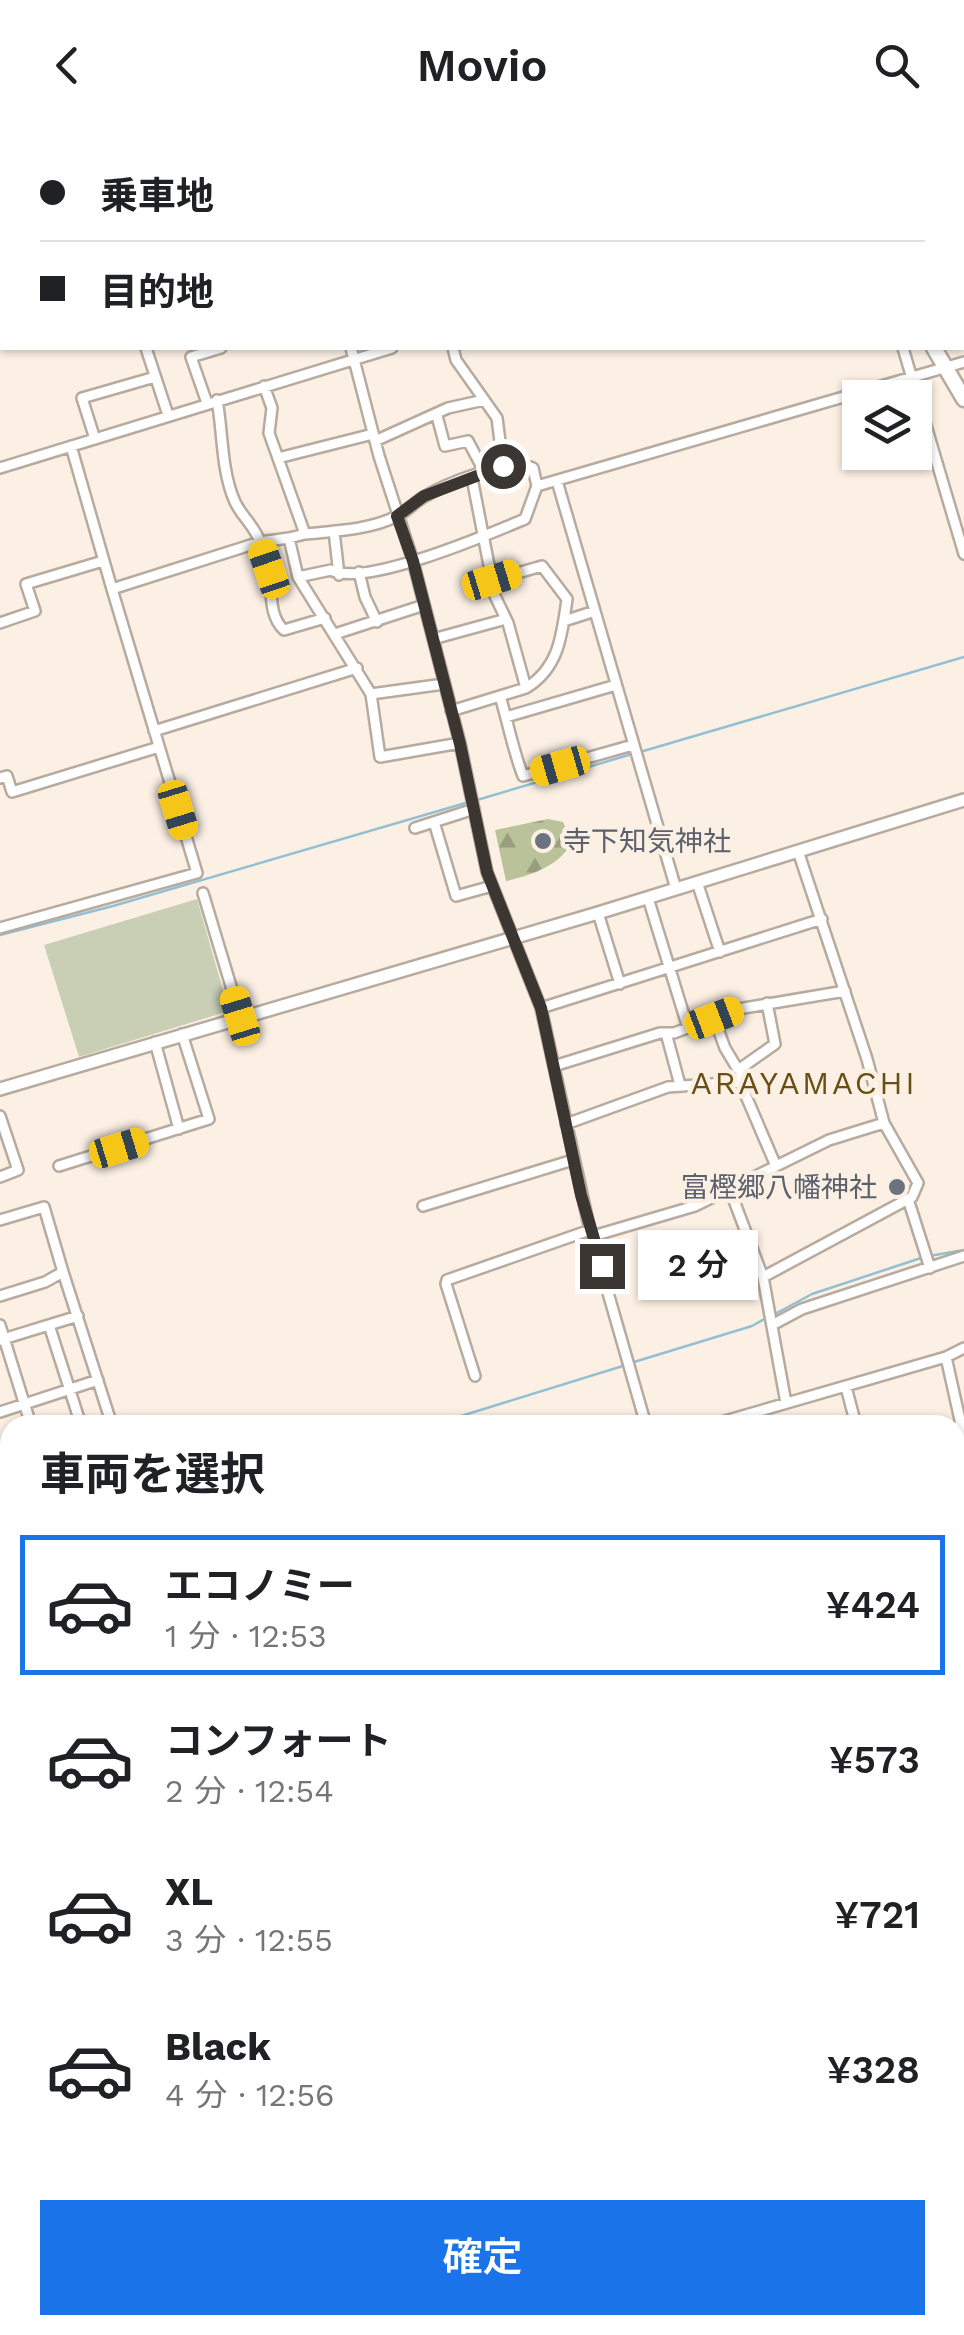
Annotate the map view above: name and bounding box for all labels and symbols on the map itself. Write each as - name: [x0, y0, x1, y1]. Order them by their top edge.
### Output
- route start: [481, 444, 526, 489]
- car: [245, 536, 293, 602]
- car: [459, 557, 525, 603]
- car: [527, 743, 593, 789]
- car: [155, 777, 201, 843]
- place label: 寺下知気神社: [563, 825, 731, 858]
- marker: 寺下知気神社: [532, 830, 554, 852]
- car: [217, 983, 263, 1049]
- car: [681, 993, 747, 1043]
- district label: ARAYAMACHI: [691, 1064, 917, 1102]
- car: [86, 1125, 152, 1171]
- place label: 富樫郷八幡神社: [681, 1171, 877, 1204]
- marker: 富樫郷八幡神社: [886, 1176, 908, 1198]
- callout: 2 分: [637, 1231, 757, 1301]
- route end: [580, 1244, 625, 1289]

